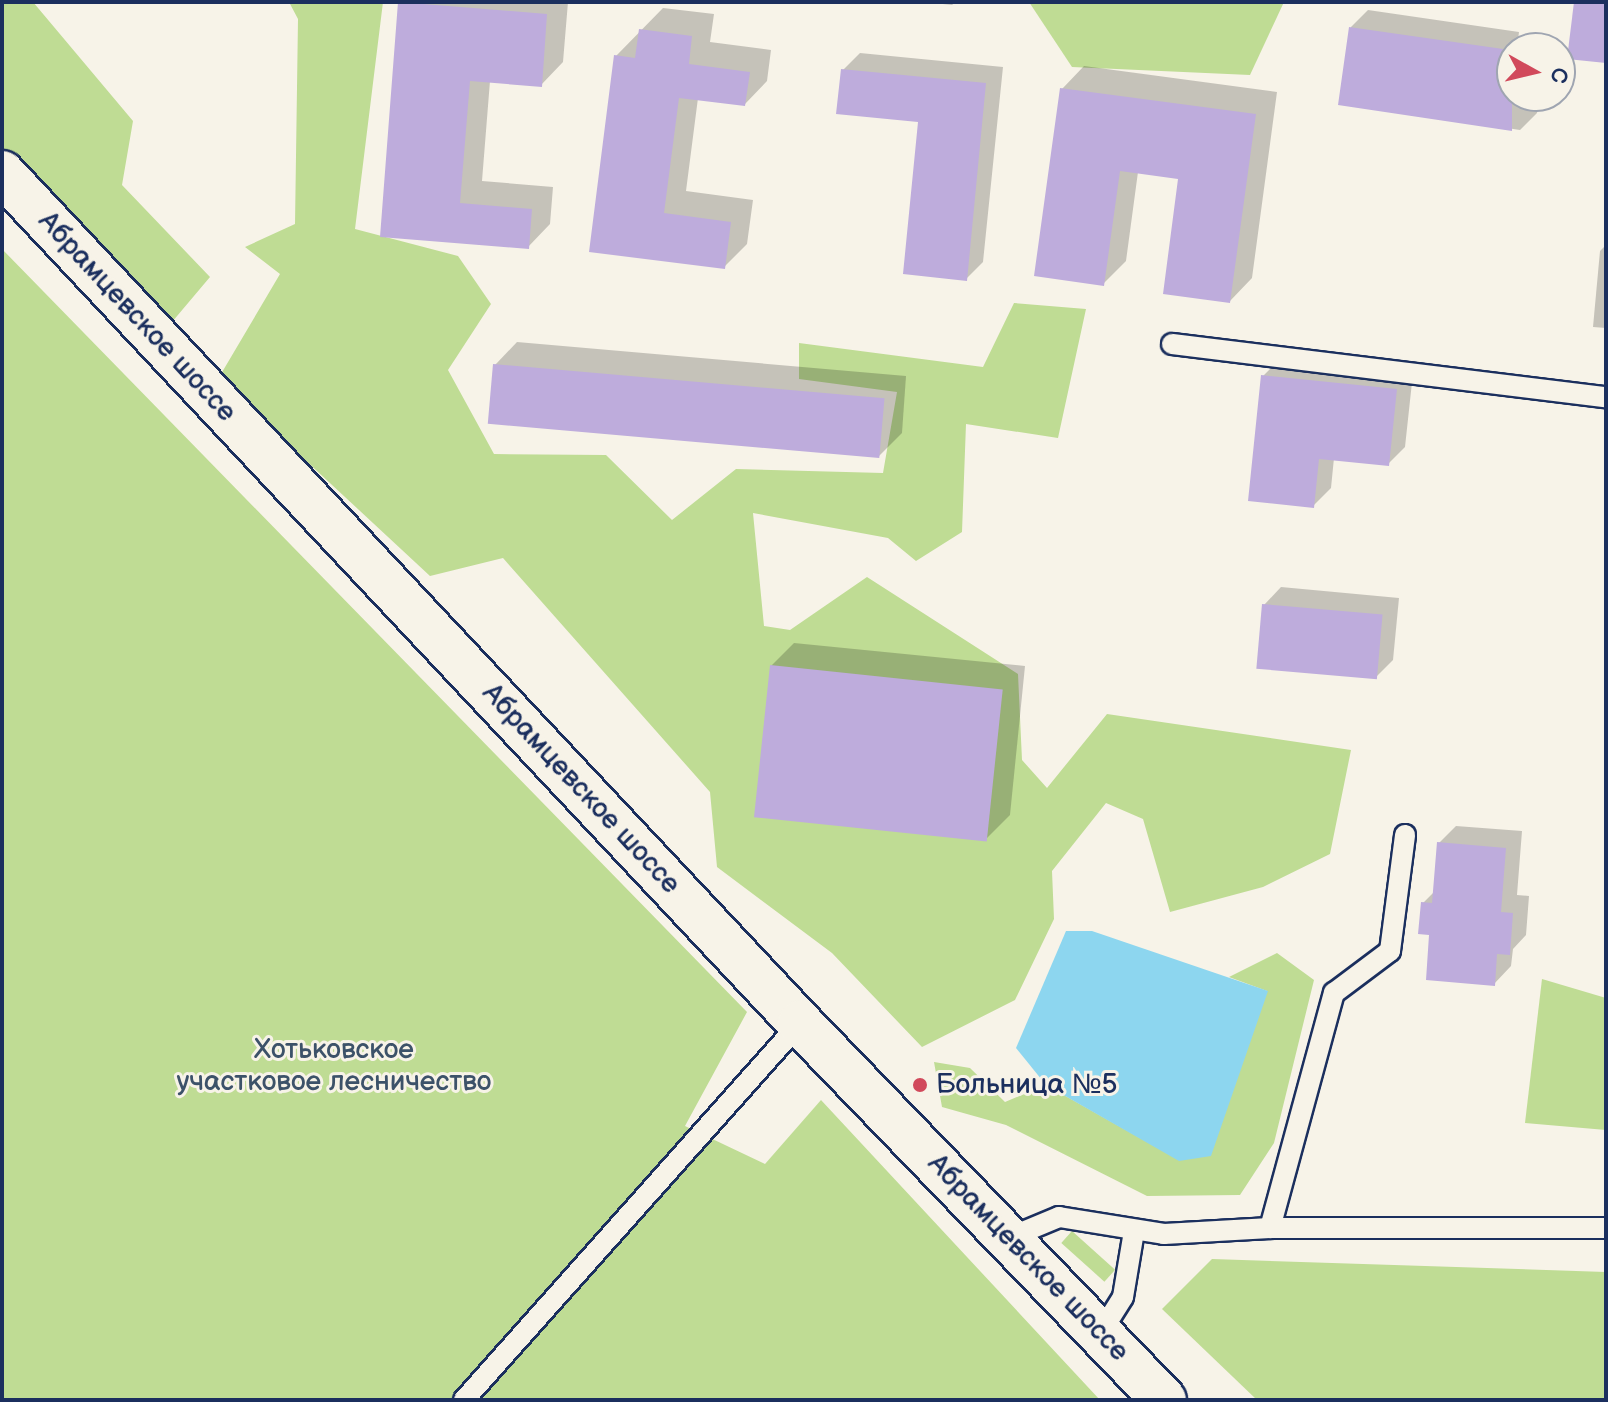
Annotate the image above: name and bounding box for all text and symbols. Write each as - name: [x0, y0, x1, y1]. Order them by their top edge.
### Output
- north arrow: [1496, 32, 1576, 112]
- text: С: [1544, 66, 1573, 85]
- street label: Абрамцевское шоссе: [31, 205, 243, 429]
- street label: Абрамцевское шоссе: [475, 677, 687, 901]
- park label: Хотьковское участковое лесничество: [177, 1033, 491, 1099]
- place label: Больница №5: [936, 1068, 1118, 1102]
- marker: Больница №5: [911, 1076, 929, 1094]
- street label: Абрамцевское шоссе: [920, 1147, 1136, 1369]

